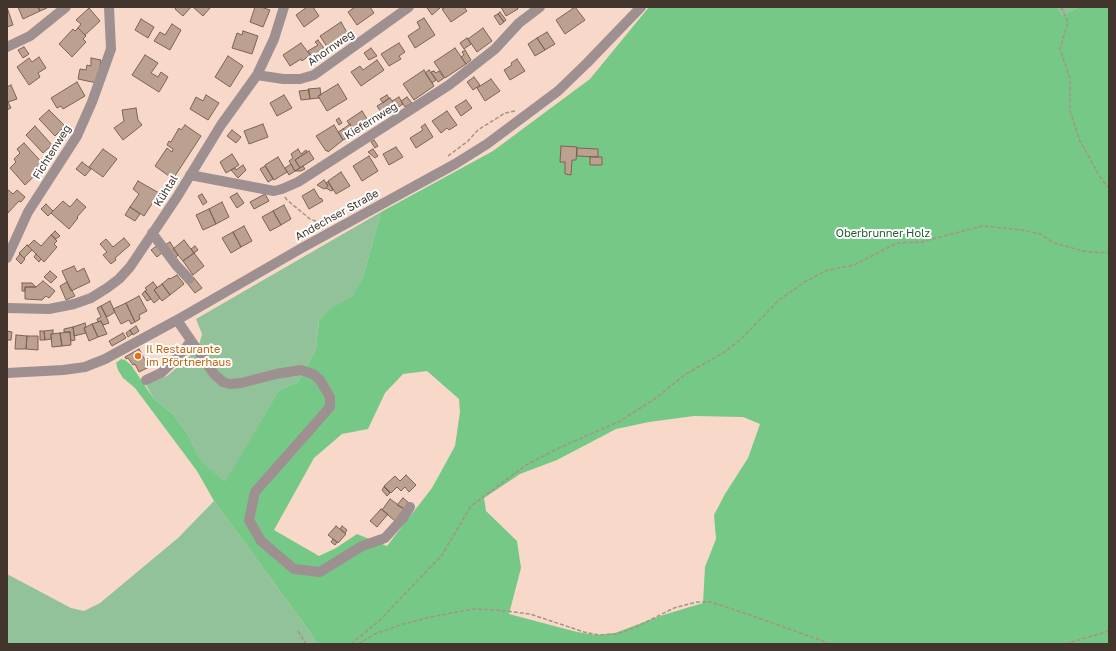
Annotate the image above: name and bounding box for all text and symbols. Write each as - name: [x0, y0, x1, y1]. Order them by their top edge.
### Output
- street label: Ahornweg: [305, 27, 357, 69]
- street label: Kiefernweg: [342, 100, 400, 142]
- street label: Fichtenweg: [30, 122, 74, 182]
- street label: Kühtal: [151, 173, 181, 209]
- street label: Andechser Straße: [293, 187, 381, 243]
- park label: Oberbrunner Holz: [836, 227, 930, 241]
- place label: Il Restaurante im Pförtnerhaus: [146, 343, 231, 369]
- marker: Il Restaurante im Pförtnerhaus: [133, 351, 143, 361]

